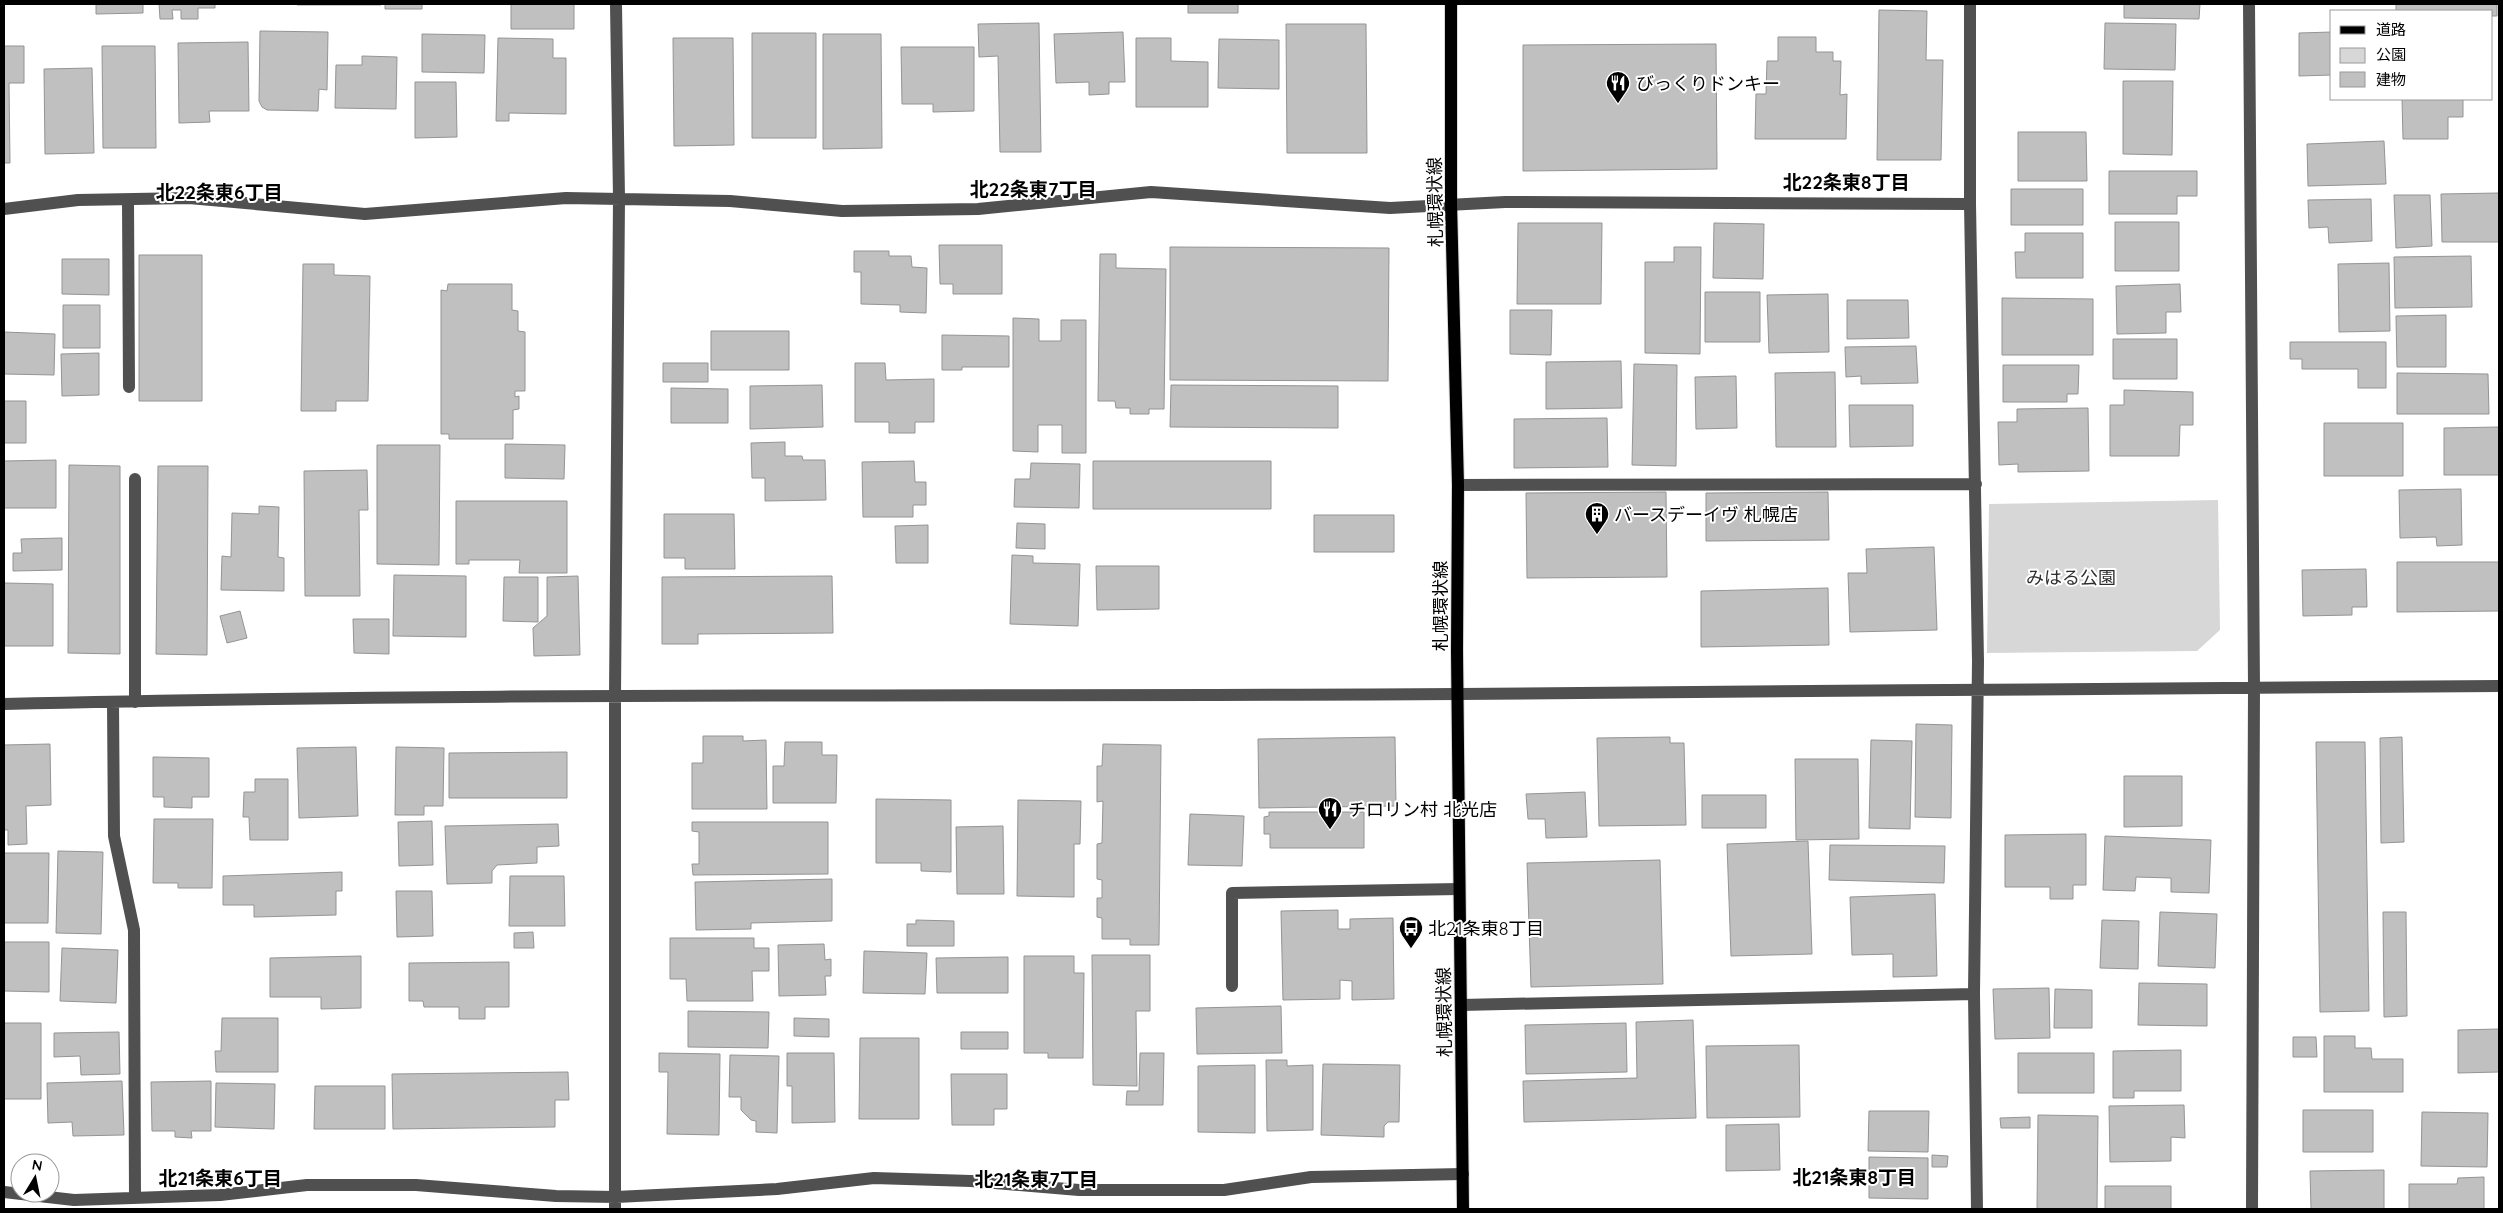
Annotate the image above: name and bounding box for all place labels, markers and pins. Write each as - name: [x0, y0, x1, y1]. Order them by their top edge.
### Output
- restaurant icon: びっくりドンキー: [1605, 70, 1631, 104]
- place label: びっくりドンキー: [1636, 72, 1780, 95]
- building icon: バースデーイヴ 札幌店: [1584, 501, 1610, 535]
- place label: バースデーイヴ 札幌店: [1614, 503, 1798, 526]
- restaurant icon: チロリン村 北光店: [1317, 796, 1343, 830]
- place label: チロリン村 北光店: [1348, 798, 1497, 821]
- bus stop icon: 北21条東8丁目: [1398, 915, 1424, 949]
- place label: 北21条東8丁目: [1428, 917, 1544, 940]

